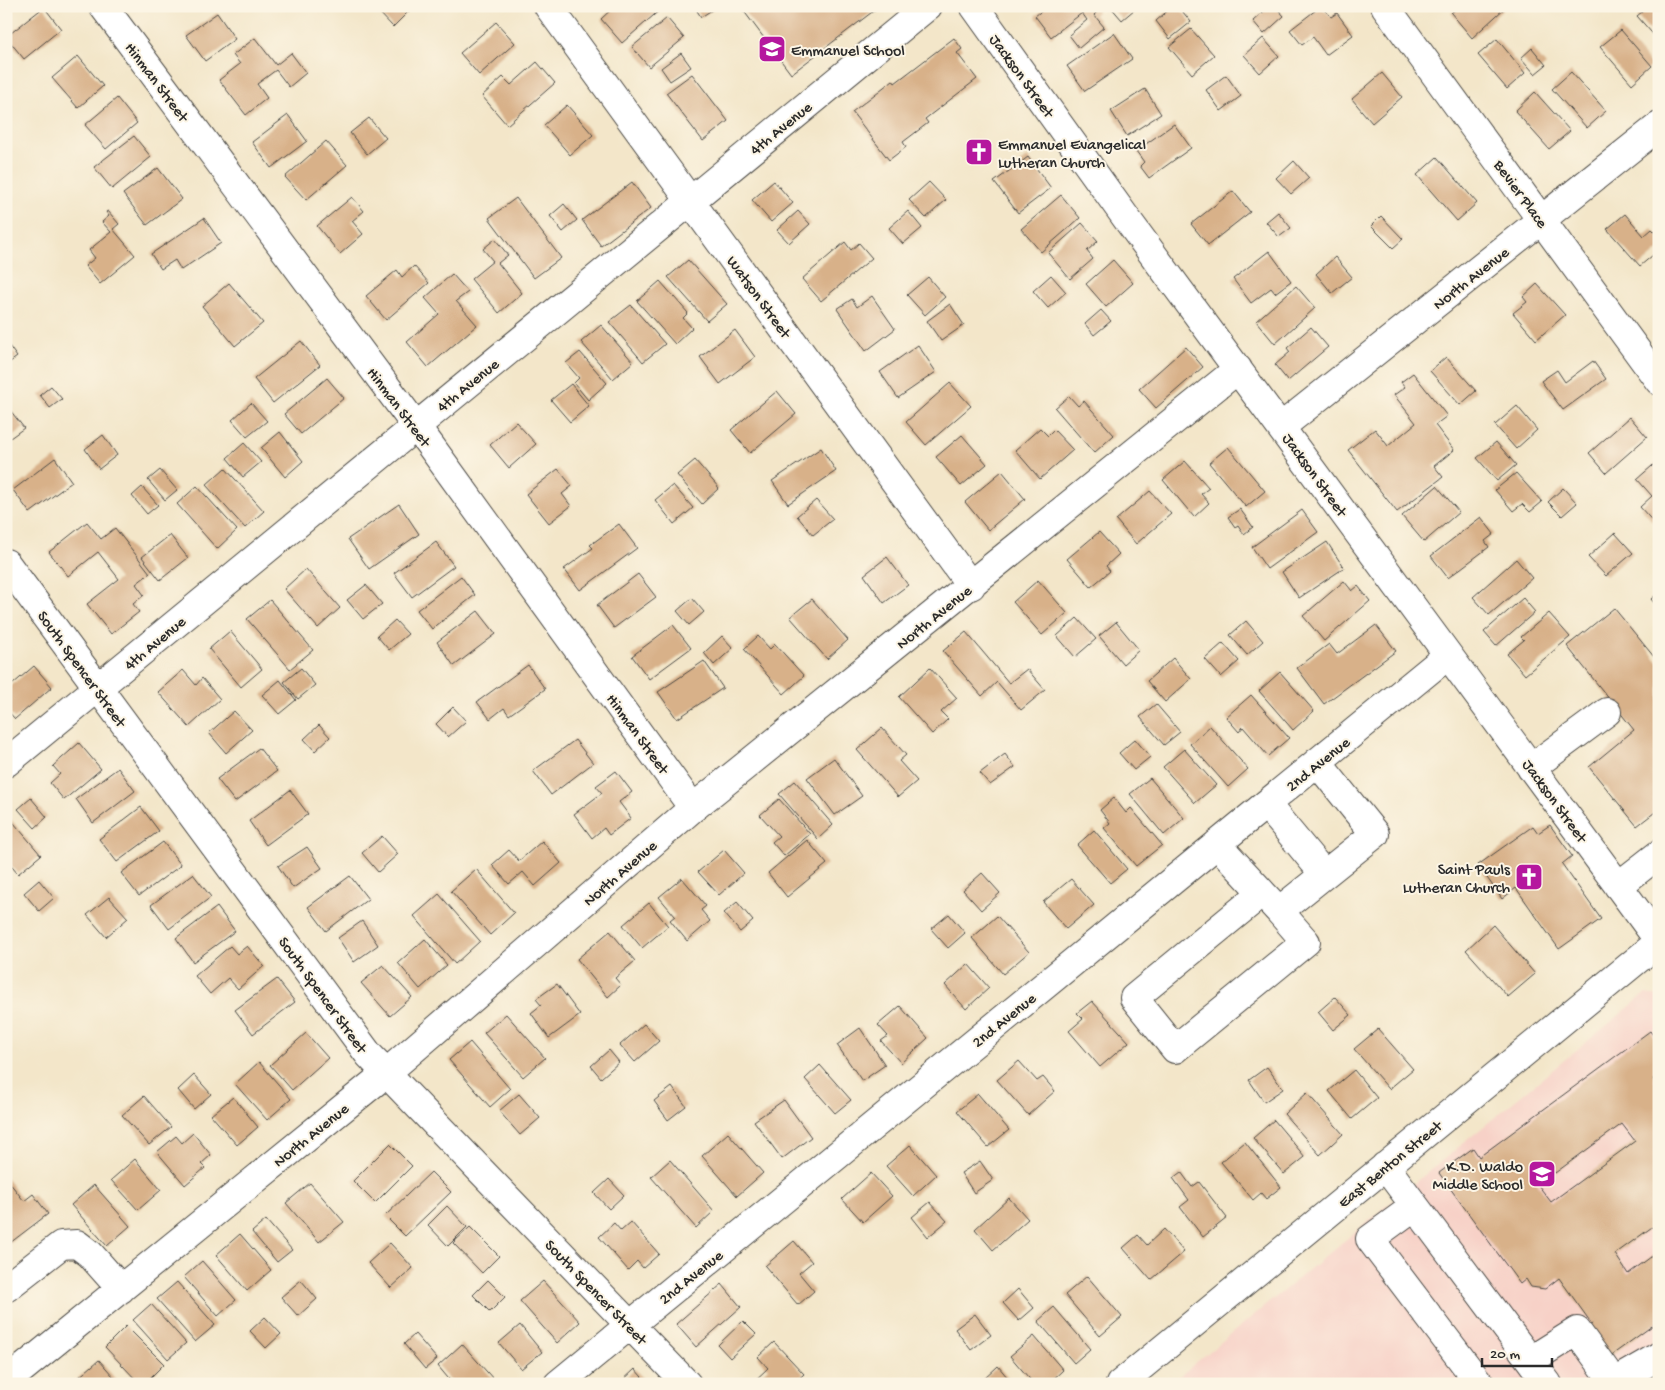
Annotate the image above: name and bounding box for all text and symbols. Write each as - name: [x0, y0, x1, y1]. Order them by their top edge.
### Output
- street label: Jackson Street: [984, 32, 1058, 124]
- school or university icon: Emmanuel School: [757, 34, 787, 64]
- street label: Hinman Street: [119, 40, 192, 128]
- place label: Emmanuel School: [791, 43, 905, 62]
- street label: 4th Avenue: [747, 98, 818, 161]
- church icon: Emmanuel Evangelical Lutheran Church: [964, 137, 994, 167]
- place label: Emmanuel Evangelical Lutheran Church: [998, 137, 1146, 174]
- street label: Bevier Place: [1487, 156, 1551, 233]
- street label: North Avenue: [1430, 244, 1515, 315]
- street label: Watson Street: [721, 253, 794, 344]
- street label: 4th Avenue: [434, 355, 505, 418]
- street label: Hinman Street: [361, 365, 434, 453]
- street label: Jackson Street: [1277, 431, 1351, 523]
- street label: North Avenue: [894, 582, 977, 655]
- street label: South Spencer Street: [32, 608, 130, 733]
- street label: 4th Avenue: [122, 613, 191, 676]
- street label: Hinman Street: [601, 691, 672, 780]
- street label: 2nd Avenue: [1283, 734, 1356, 797]
- street label: Jackson Street: [1517, 757, 1591, 849]
- street label: North Avenue: [581, 837, 663, 912]
- place label: Saint Pauls Lutheran Church: [1403, 862, 1511, 899]
- church icon: Saint Pauls Lutheran Church: [1514, 862, 1544, 892]
- street label: South Spencer Street: [273, 934, 371, 1059]
- street label: 2nd Avenue: [969, 990, 1042, 1053]
- street label: North Avenue: [271, 1100, 354, 1173]
- street label: East Benton Street: [1335, 1117, 1448, 1213]
- place label: K.D. Waldo Middle School: [1433, 1159, 1523, 1196]
- school or university icon: K.D. Waldo Middle School: [1527, 1159, 1557, 1189]
- street label: South Spencer Street: [539, 1237, 651, 1351]
- street label: 2nd Avenue: [656, 1247, 729, 1310]
- scale bar: [1482, 1335, 1552, 1367]
- text: 20 m: [1490, 1346, 1520, 1364]

